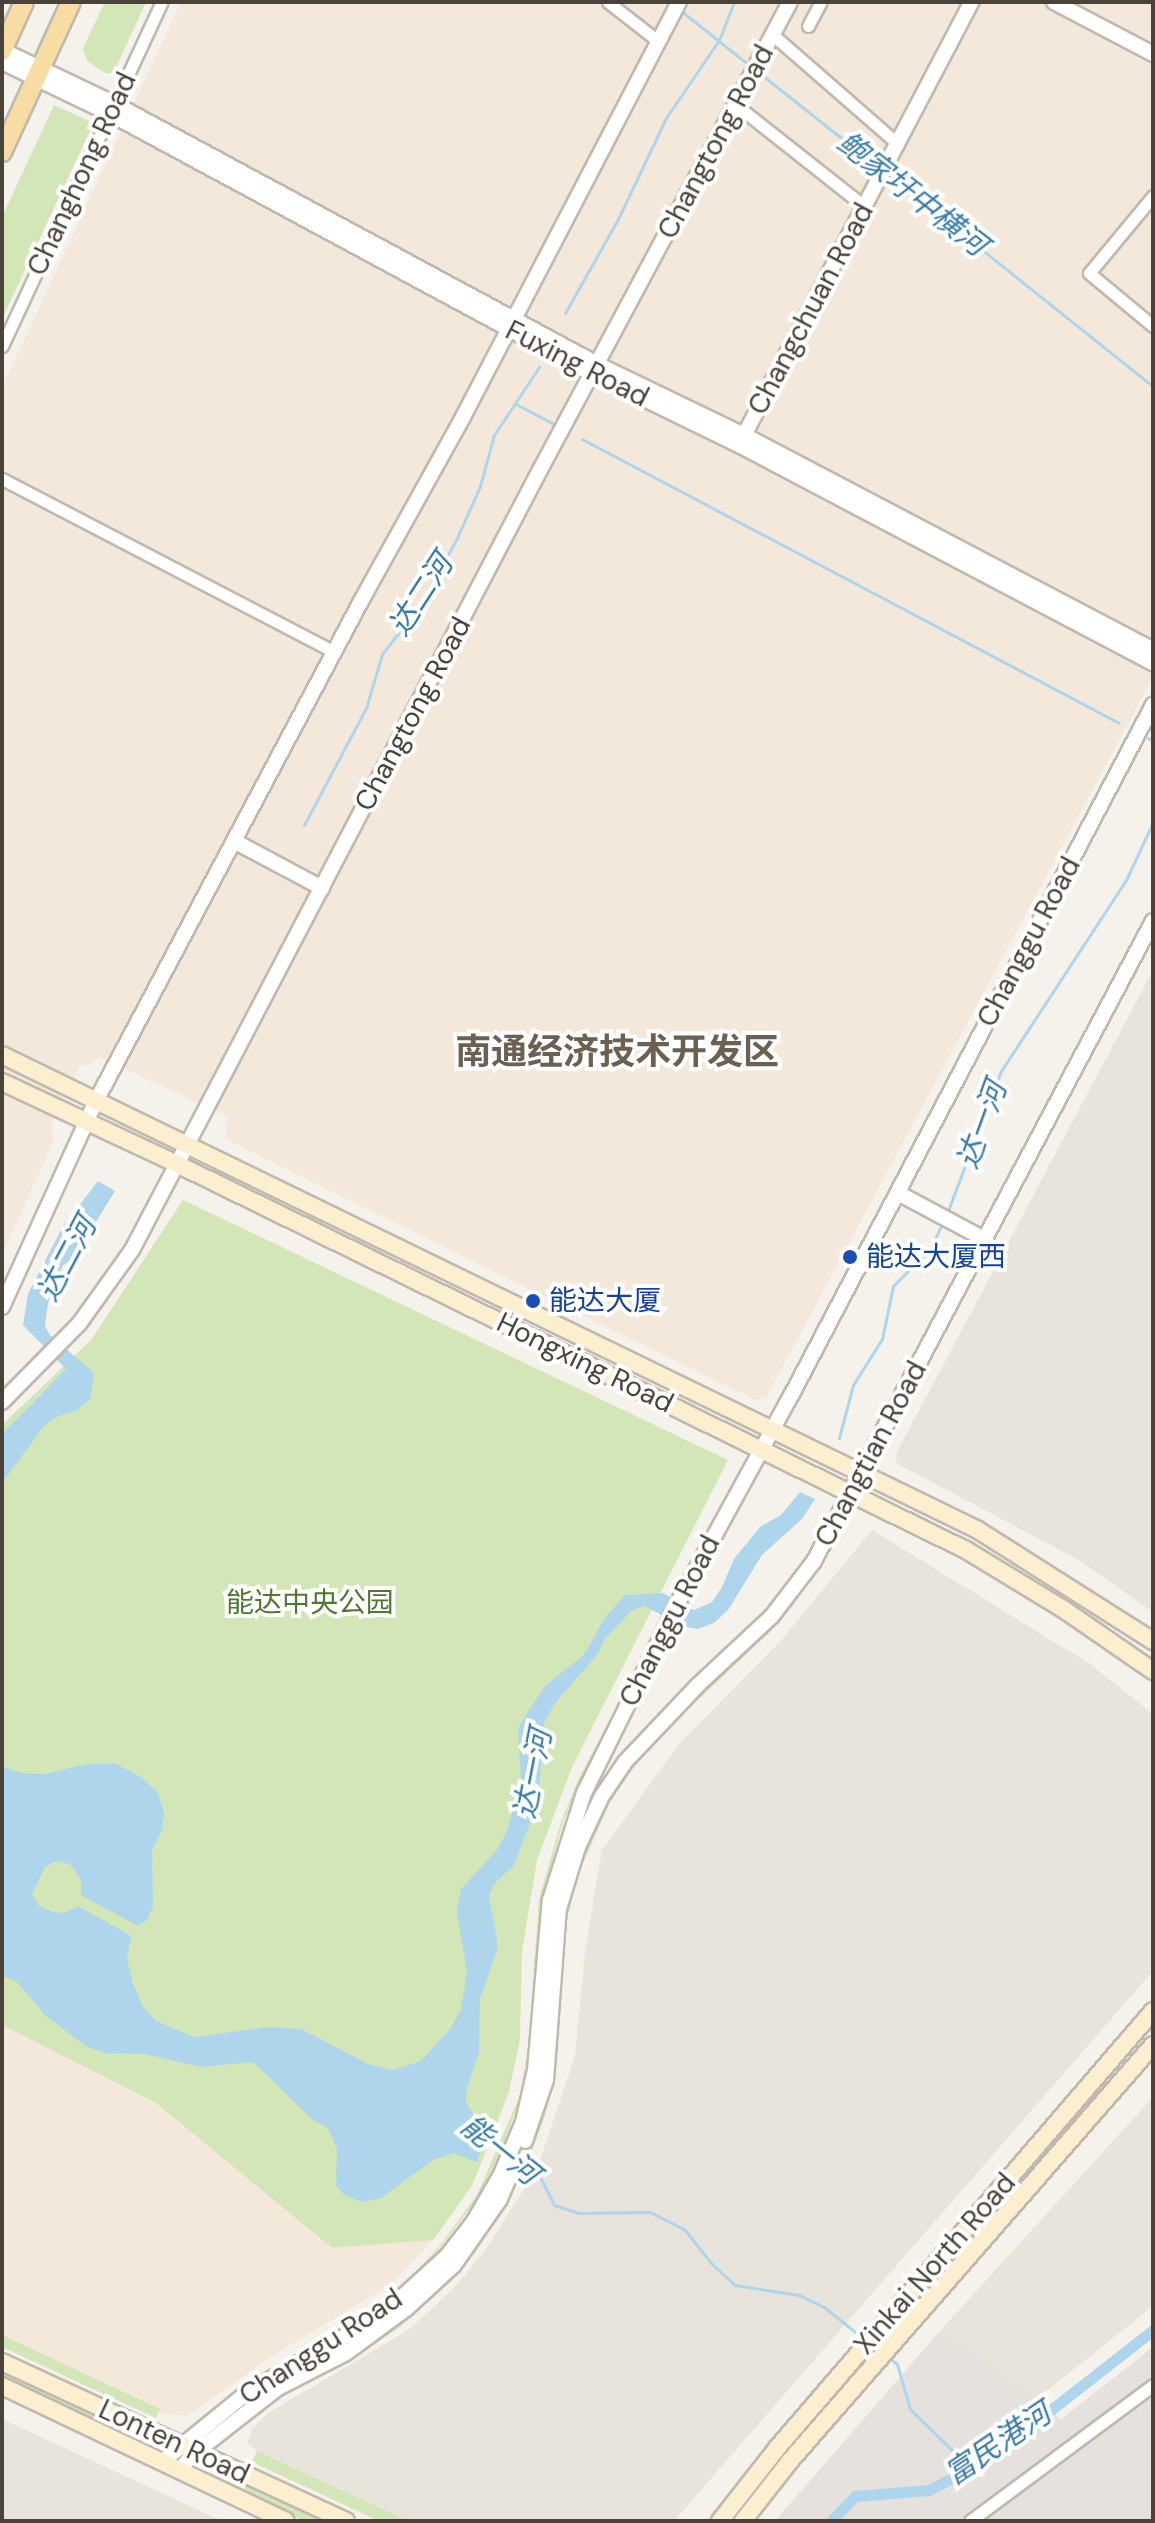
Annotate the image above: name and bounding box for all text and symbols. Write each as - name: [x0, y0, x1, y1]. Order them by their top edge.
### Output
- street label: Changtong Road: [651, 39, 781, 245]
- street label: Changhong Road: [20, 67, 144, 281]
- water label: 鲍家圩中横河: [830, 124, 994, 264]
- street label: Changchuan Road: [741, 198, 881, 420]
- street label: Fuxing Road: [500, 314, 654, 414]
- water label: 达二河: [381, 547, 461, 643]
- street label: Changtong Road: [348, 611, 478, 817]
- street label: Changgu Road: [970, 851, 1088, 1033]
- district label: 南通经济技术开发区: [455, 1030, 779, 1074]
- water label: 达一河: [950, 1077, 1014, 1173]
- water label: 达二河: [30, 1211, 104, 1307]
- place label: 能达大厦西: [866, 1240, 1006, 1274]
- marker: 能达大厦西: [841, 1248, 859, 1266]
- place label: 能达大厦: [549, 1284, 661, 1318]
- marker: 能达大厦: [524, 1292, 542, 1310]
- street label: Hongxing Road: [491, 1306, 679, 1420]
- street label: Changtian Road: [808, 1356, 934, 1552]
- street label: Changgu Road: [612, 1530, 728, 1712]
- park label: 能达中央公园: [226, 1586, 394, 1620]
- water label: 达一河: [507, 1726, 559, 1822]
- water label: 能一河: [454, 2108, 546, 2192]
- street label: Xinkai North Road: [847, 2167, 1023, 2361]
- street label: Changgu Road: [233, 2282, 409, 2412]
- street label: Lonten Road: [93, 2393, 255, 2491]
- water label: 富民港河: [938, 2396, 1058, 2492]

